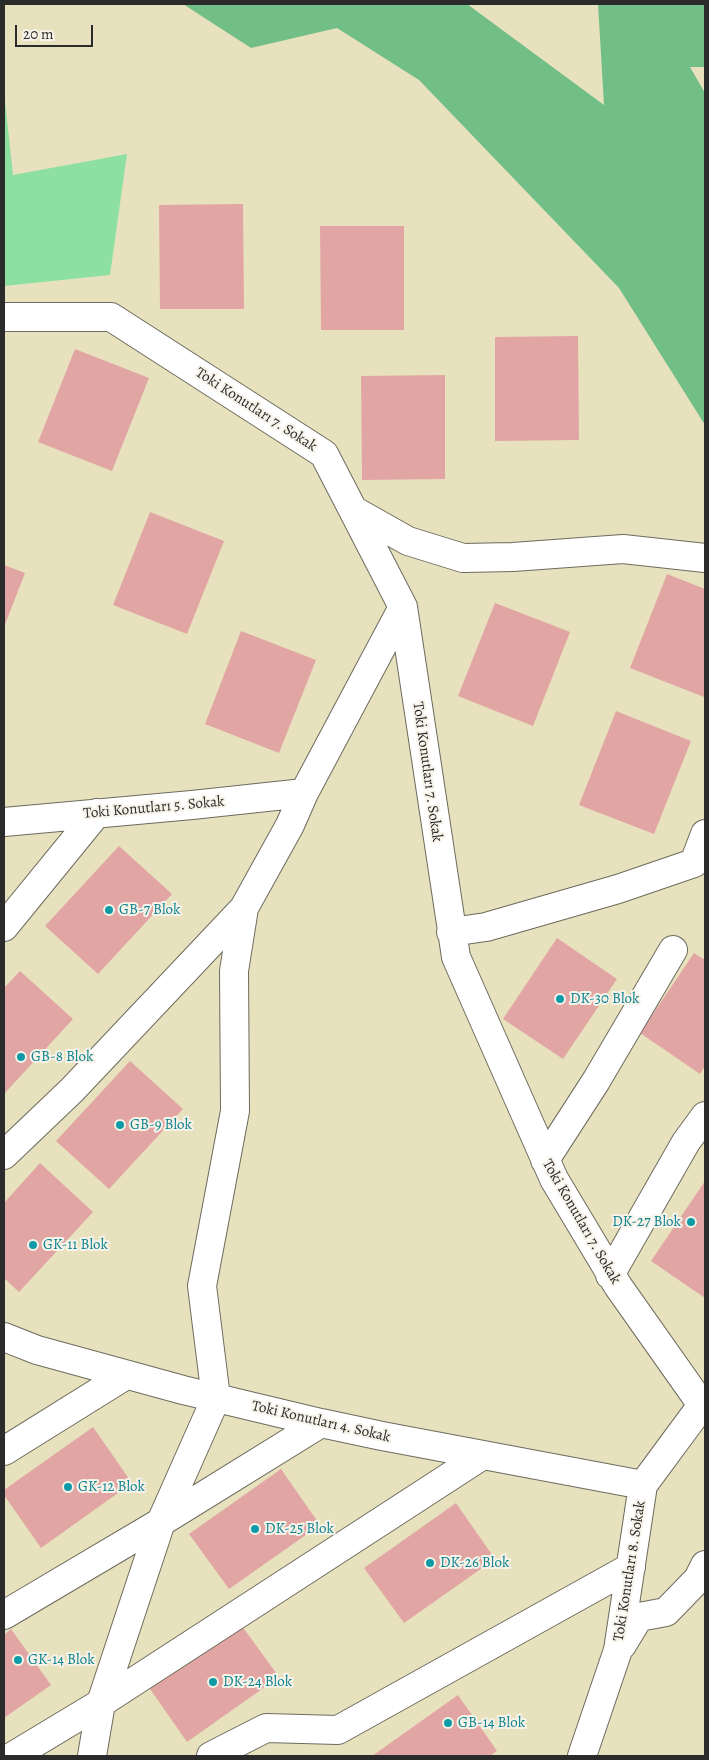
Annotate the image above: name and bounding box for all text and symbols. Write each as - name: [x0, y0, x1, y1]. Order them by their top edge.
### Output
- scale bar: [18, 15, 95, 47]
- text: 20 m: [23, 24, 54, 44]
- street label: Toki Konutları 7. Sokak: [192, 364, 320, 456]
- street label: Toki Konutları 7. Sokak: [408, 701, 446, 843]
- street label: Toki Konutları 5. Sokak: [83, 793, 225, 823]
- place label: GB-7 Blok: [119, 901, 180, 919]
- marker: GB-7 Blok: [103, 904, 115, 916]
- place label: DK-30 Blok: [570, 990, 640, 1008]
- marker: DK-30 Blok: [554, 993, 566, 1005]
- place label: GB-8 Blok: [31, 1048, 93, 1066]
- marker: GB-8 Blok: [15, 1051, 27, 1063]
- place label: GB-9 Blok: [130, 1116, 192, 1134]
- marker: GB-9 Blok: [114, 1119, 126, 1131]
- street label: Toki Konutları 7. Sokak: [538, 1156, 624, 1288]
- place label: DK-27 Blok: [612, 1213, 681, 1231]
- marker: DK-27 Blok: [685, 1216, 697, 1228]
- place label: GK-11 Blok: [43, 1236, 108, 1254]
- marker: GK-11 Blok: [27, 1239, 39, 1251]
- street label: Toki Konutları 4. Sokak: [250, 1397, 392, 1447]
- place label: GK-12 Blok: [78, 1478, 145, 1496]
- marker: GK-12 Blok: [62, 1481, 74, 1493]
- street label: Toki Konutları 8. Sokak: [610, 1499, 650, 1643]
- place label: DK-25 Blok: [265, 1520, 334, 1538]
- marker: DK-25 Blok: [249, 1523, 261, 1535]
- place label: DK-26 Blok: [440, 1554, 509, 1572]
- marker: DK-26 Blok: [424, 1557, 436, 1569]
- place label: GK-14 Blok: [28, 1651, 95, 1669]
- marker: GK-14 Blok: [12, 1654, 24, 1666]
- place label: DK-24 Blok: [223, 1673, 292, 1691]
- marker: DK-24 Blok: [207, 1676, 219, 1688]
- place label: GB-14 Blok: [458, 1714, 525, 1732]
- marker: GB-14 Blok: [442, 1717, 454, 1729]

